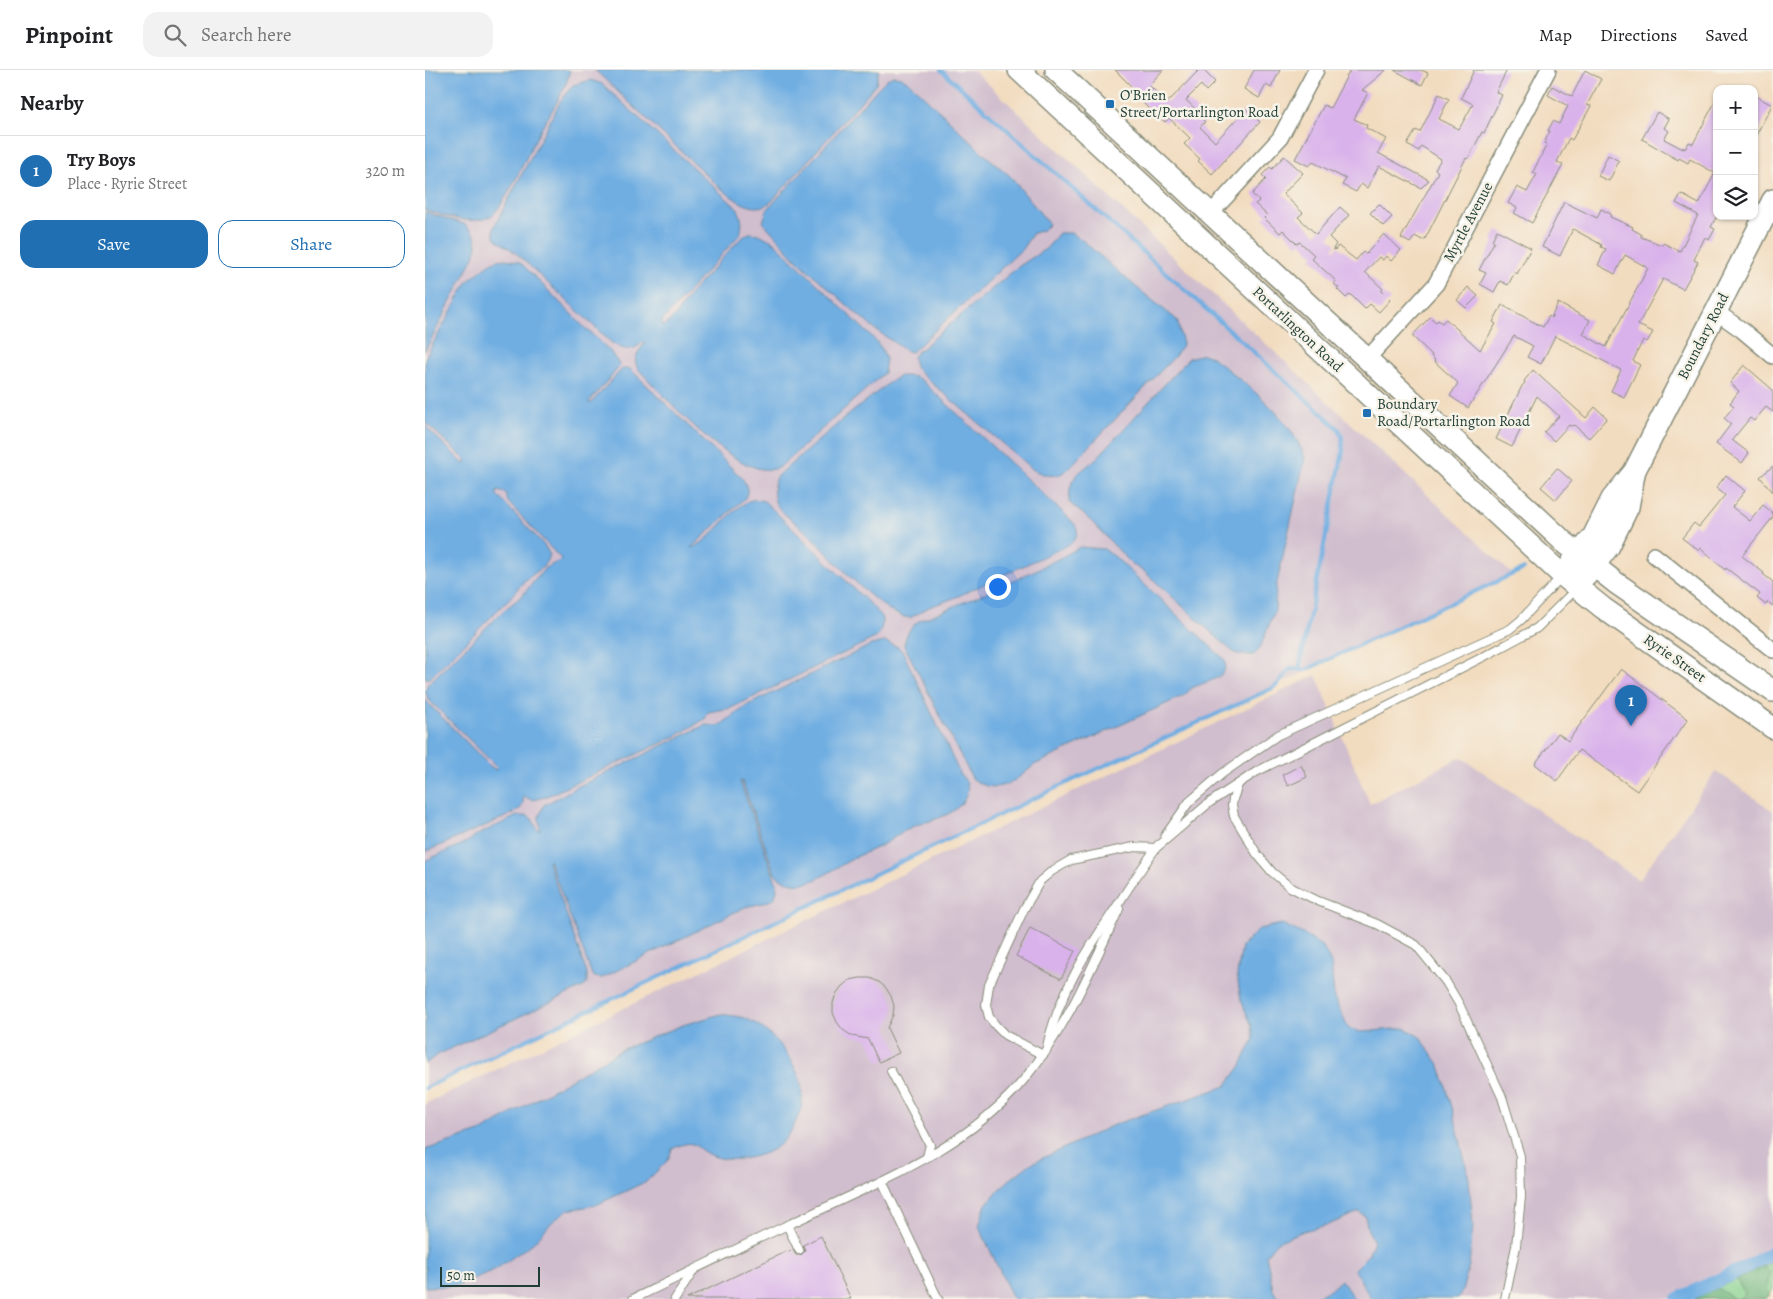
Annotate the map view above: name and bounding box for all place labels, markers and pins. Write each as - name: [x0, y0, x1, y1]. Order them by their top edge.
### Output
- place label: O'Brien Street/Portarlington Road: [1120, 85, 1280, 122]
- marker: O'Brien Street/Portarlington Road: [1104, 98, 1116, 110]
- place label: Boundary Road/Portarlington Road: [1377, 394, 1531, 431]
- marker: Boundary Road/Portarlington Road: [1361, 407, 1373, 419]
- pin: 1: [1615, 685, 1647, 726]

